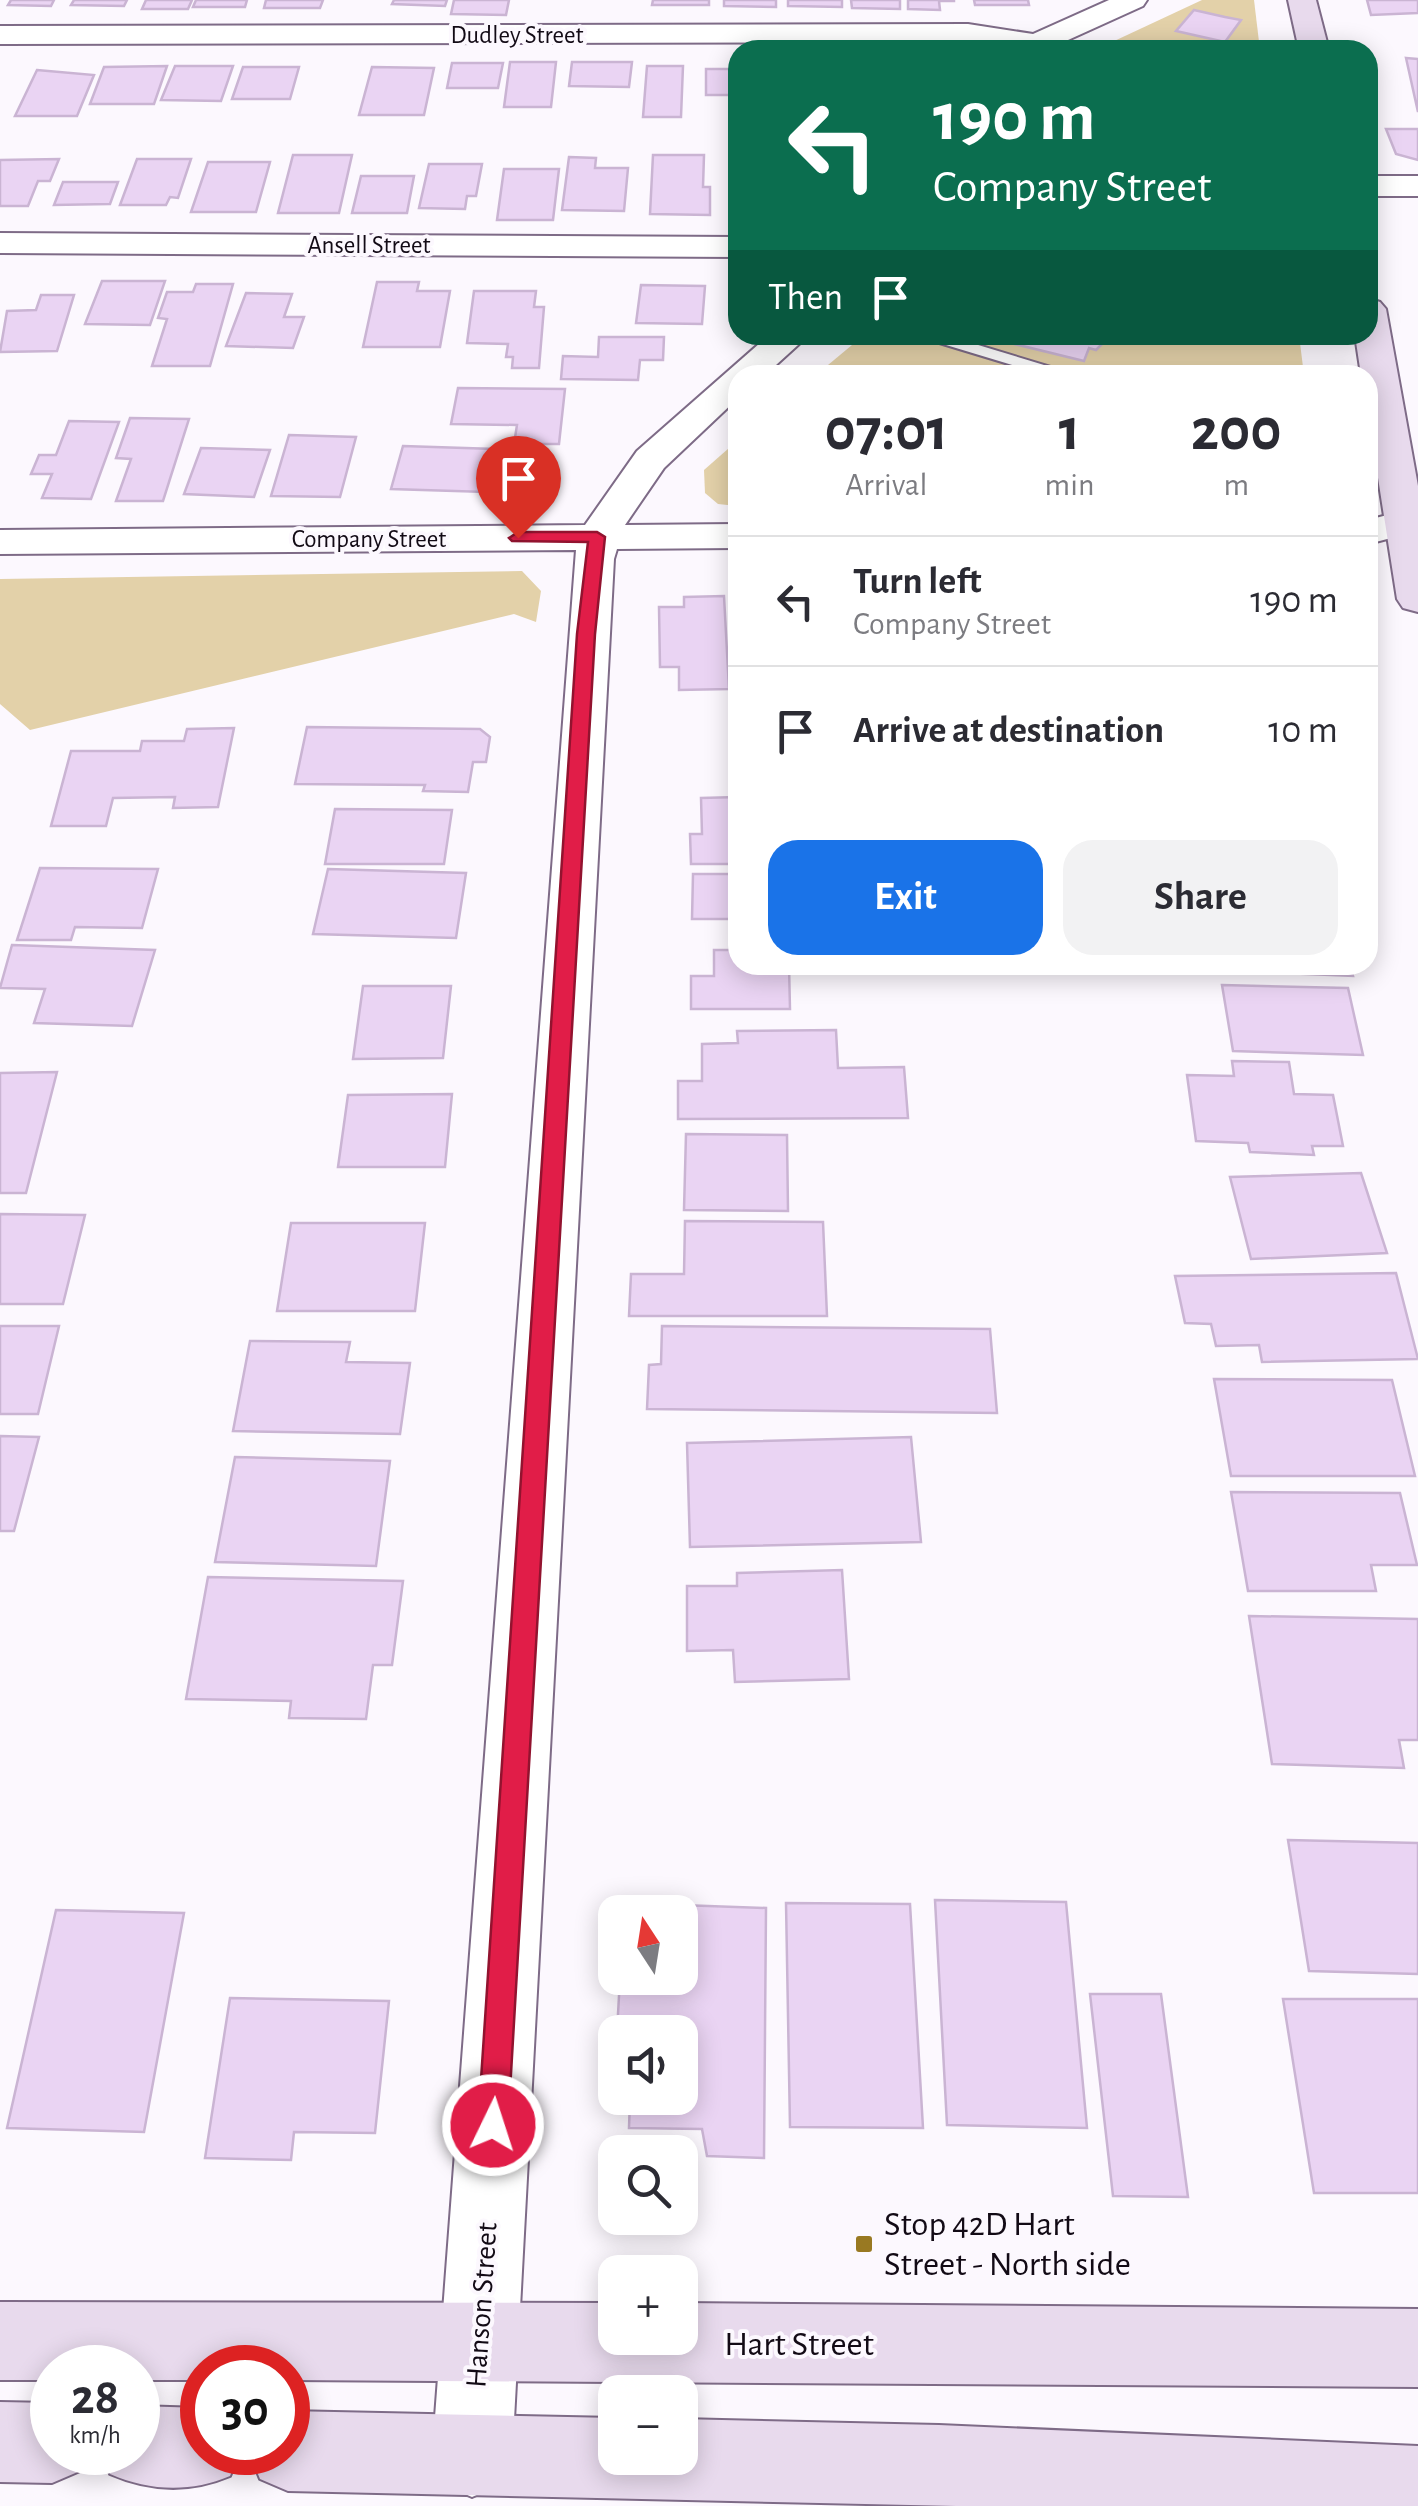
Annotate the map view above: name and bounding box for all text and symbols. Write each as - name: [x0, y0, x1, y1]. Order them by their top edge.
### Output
- street label: Dudley Street: [450, 23, 584, 48]
- icon: left: [768, 80, 898, 210]
- text: 190 m: [933, 83, 1096, 153]
- text: Company Street: [933, 165, 1211, 210]
- street label: Ansell Street: [307, 233, 431, 258]
- icon: arrive: [863, 270, 918, 325]
- text: Then: [768, 279, 843, 317]
- text: 07:01: [824, 401, 948, 461]
- text: 1: [1059, 401, 1080, 461]
- text: 200: [1191, 401, 1282, 461]
- pin: [476, 436, 561, 539]
- icon: arrive: [491, 451, 546, 506]
- text: Arrival: [845, 469, 927, 501]
- text: min: [1045, 469, 1094, 501]
- text: m: [1223, 469, 1249, 501]
- street label: Company Street: [292, 527, 446, 552]
- text: Turn left: [853, 563, 981, 601]
- icon: left: [768, 574, 823, 629]
- text: 190 m: [1250, 582, 1338, 620]
- text: Company Street: [853, 608, 1051, 640]
- icon: arrive: [768, 704, 823, 759]
- text: Arrive at destination: [853, 712, 1164, 750]
- text: 10 m: [1268, 712, 1338, 750]
- button: Exit: [768, 840, 1043, 955]
- button: Share: [1063, 840, 1338, 955]
- north arrow: [598, 1895, 698, 1995]
- map controls: [598, 1895, 698, 2475]
- button: sound: [598, 2015, 698, 2115]
- position arrow: [441, 2073, 545, 2177]
- button: search: [598, 2135, 698, 2235]
- place label: Stop 42D Hart Street - North side: [884, 2207, 1131, 2282]
- street label: Hanson Street: [461, 2221, 503, 2389]
- marker: Stop 42D Hart Street - North side: [853, 2233, 875, 2255]
- button: +: [598, 2255, 698, 2355]
- street label: Hart Street: [724, 2327, 874, 2362]
- speed limit sign: 30: [180, 2345, 310, 2475]
- text: 28: [71, 2373, 119, 2423]
- button: −: [598, 2375, 698, 2475]
- text: km/h: [69, 2423, 121, 2448]

